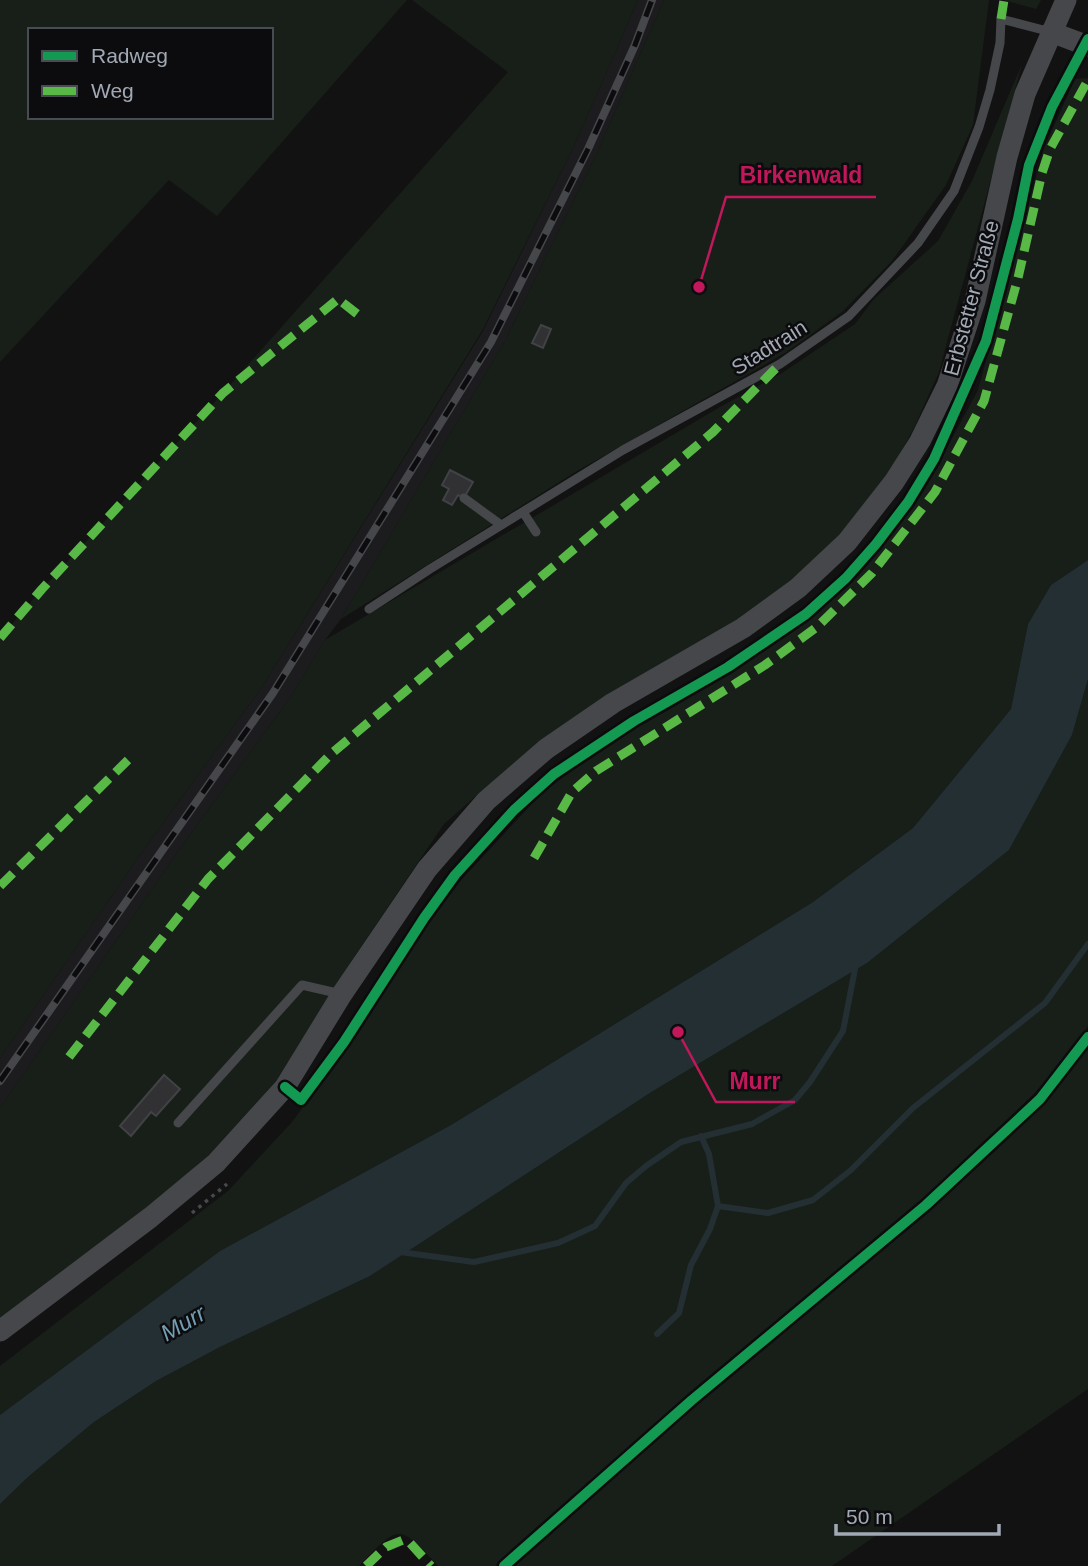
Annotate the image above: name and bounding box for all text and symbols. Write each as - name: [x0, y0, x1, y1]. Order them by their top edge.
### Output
- legend: [28, 28, 273, 119]
- text: Radweg: [91, 44, 168, 67]
- text: Weg: [91, 79, 134, 102]
- callout: Birkenwald: [726, 153, 876, 197]
- text: Birkenwald: [740, 162, 862, 188]
- street label: Erbstetter Straße: [939, 218, 1003, 378]
- street label: Stadtrain: [727, 315, 811, 379]
- callout: Murr: [716, 1058, 795, 1102]
- text: Murr: [729, 1068, 781, 1094]
- water label: Murr: [156, 1299, 211, 1346]
- scale bar: [836, 1492, 999, 1536]
- text: 50 m: [846, 1505, 893, 1528]

